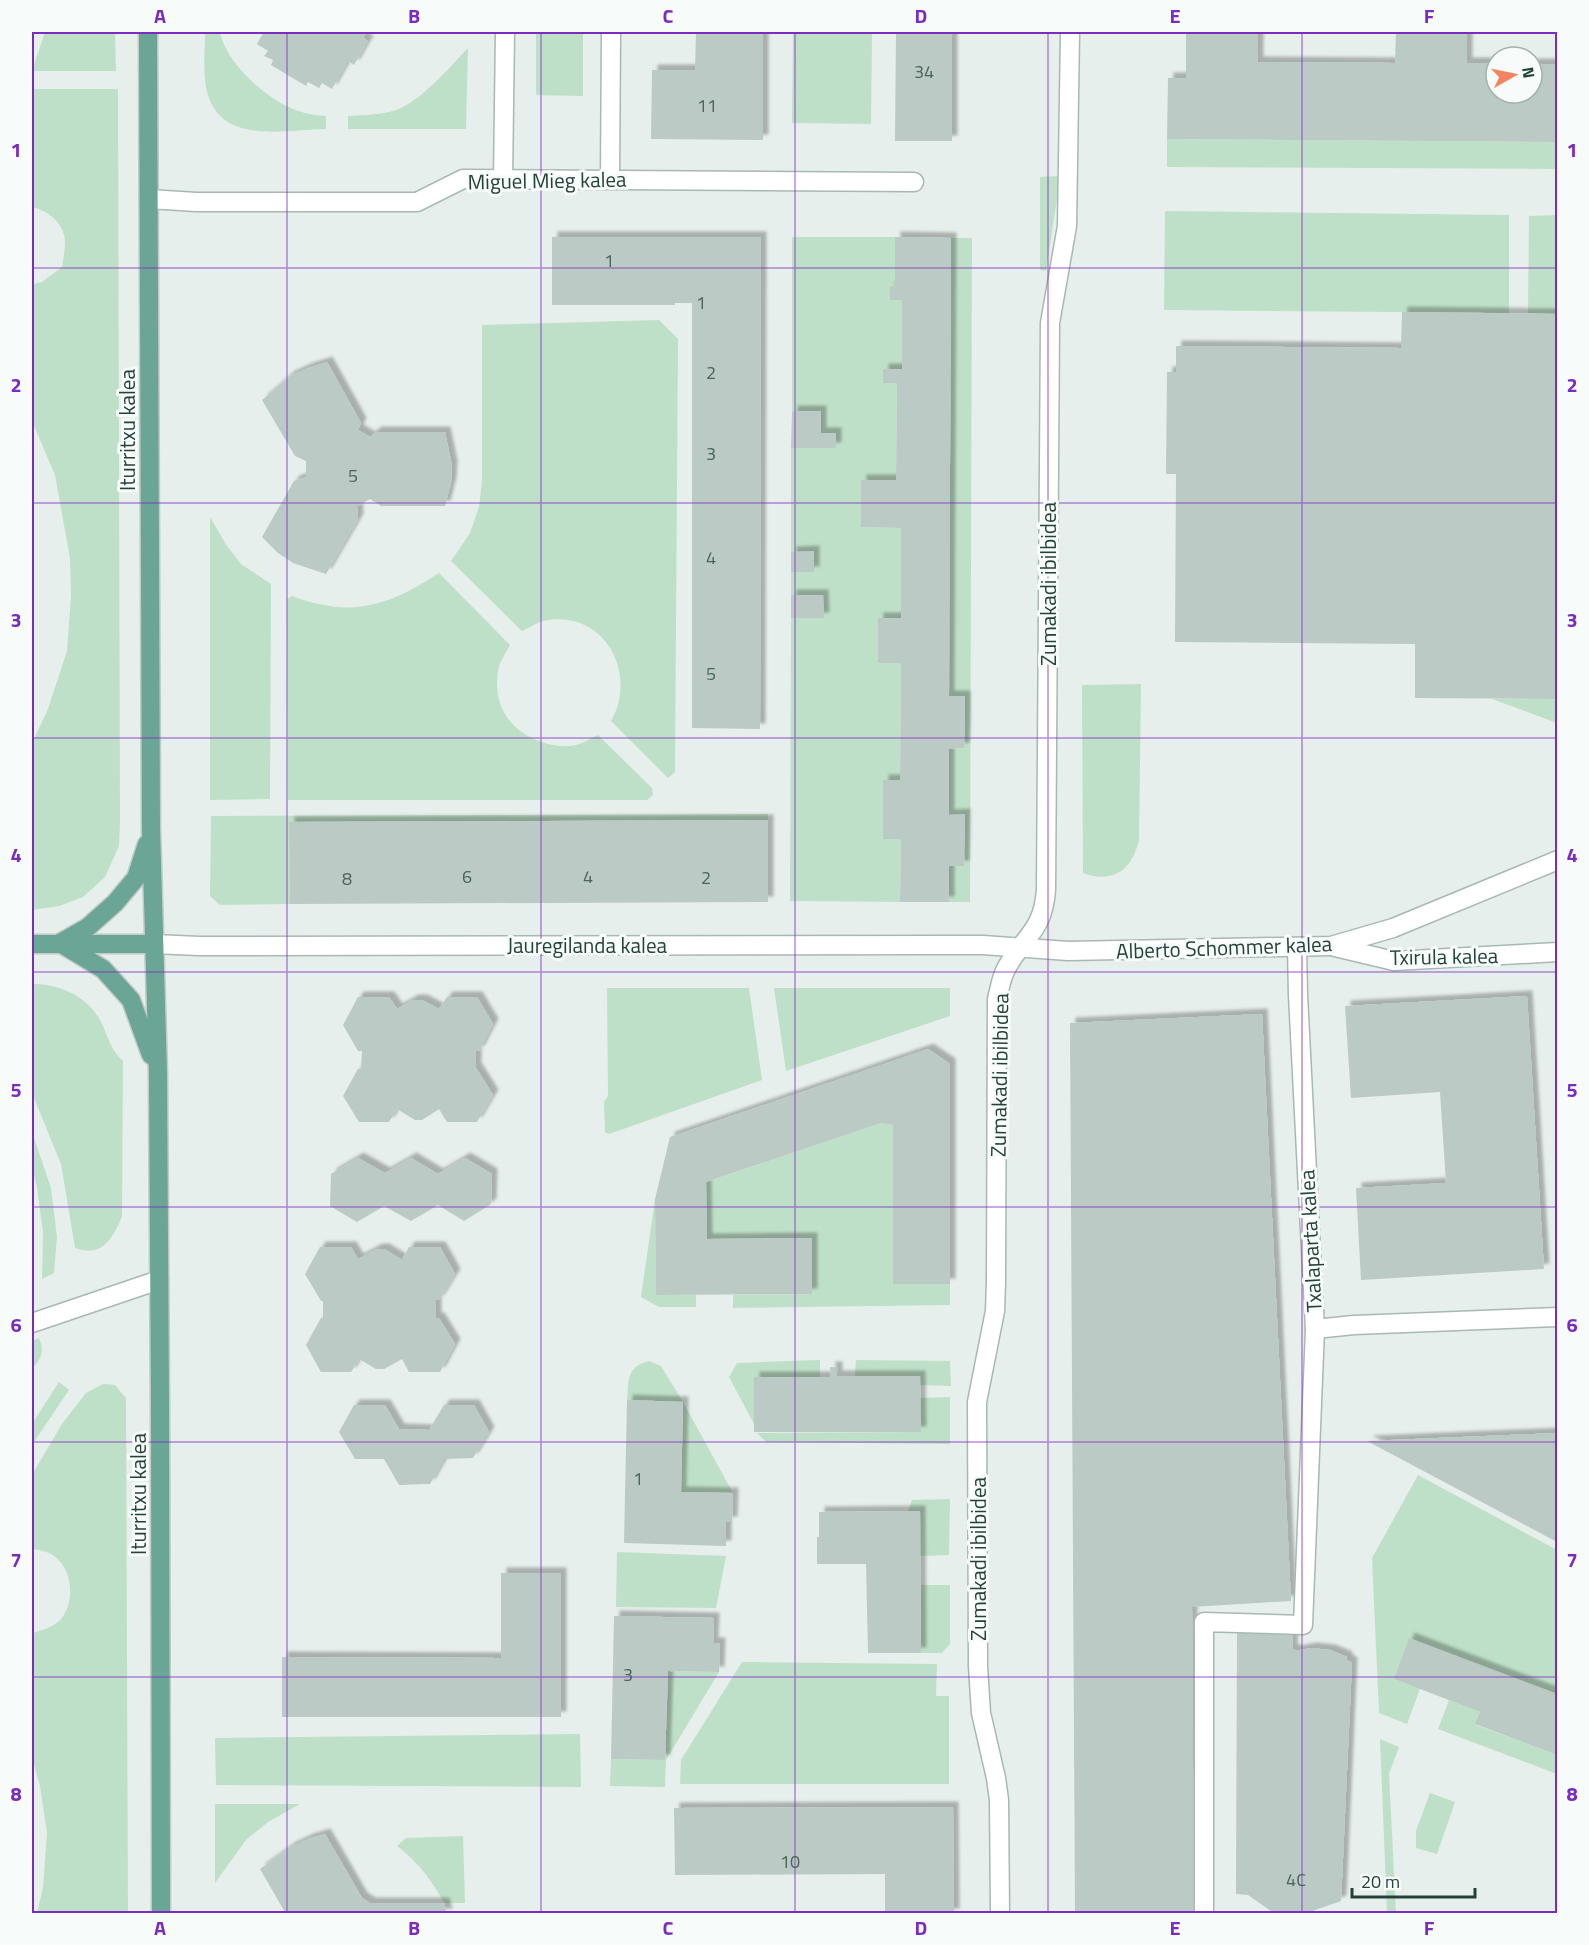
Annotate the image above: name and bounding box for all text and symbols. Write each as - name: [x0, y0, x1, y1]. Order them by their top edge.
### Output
- text: A: [154, 0, 166, 31]
- text: B: [408, 0, 420, 31]
- text: C: [663, 0, 674, 31]
- text: D: [915, 0, 927, 31]
- text: E: [1169, 0, 1181, 31]
- text: F: [1424, 0, 1435, 31]
- north arrow: [1484, 45, 1544, 105]
- house number: 34: [914, 58, 934, 85]
- text: N: [1516, 65, 1542, 80]
- house number: 11: [697, 92, 717, 119]
- text: 1: [10, 134, 22, 165]
- text: 1: [1566, 134, 1578, 165]
- street label: Miguel Mieg kalea: [467, 163, 627, 197]
- house number: 1: [604, 247, 614, 274]
- house number: 1: [696, 289, 706, 316]
- house number: 2: [706, 359, 716, 386]
- text: 2: [10, 369, 22, 400]
- street label: Iturritxu kalea: [111, 369, 143, 491]
- text: 2: [1566, 369, 1578, 400]
- house number: 3: [706, 440, 716, 467]
- house number: 5: [348, 462, 358, 489]
- street label: Zumakadi ibilbidea: [1032, 501, 1064, 666]
- house number: 4: [706, 544, 716, 571]
- text: 3: [10, 604, 22, 635]
- text: 3: [1566, 604, 1578, 635]
- house number: 5: [706, 660, 716, 687]
- text: 4: [10, 839, 22, 870]
- text: 4: [1566, 839, 1578, 870]
- house number: 6: [462, 863, 472, 890]
- house number: 4: [583, 863, 593, 890]
- house number: 2: [701, 864, 711, 891]
- house number: 8: [342, 865, 352, 892]
- street label: Alberto Schommer kalea: [1115, 927, 1333, 967]
- street label: Jauregilanda kalea: [507, 929, 668, 961]
- street label: Txirula kalea: [1389, 939, 1499, 973]
- street label: Zumakadi ibilbidea: [982, 992, 1016, 1157]
- text: 5: [10, 1074, 22, 1105]
- text: 5: [1566, 1074, 1578, 1105]
- street label: Txalaparta kalea: [1290, 1168, 1330, 1313]
- text: 6: [10, 1309, 22, 1340]
- text: 6: [1566, 1309, 1578, 1340]
- street label: Iturritxu kalea: [122, 1433, 154, 1555]
- house number: 1: [633, 1465, 643, 1492]
- street label: Zumakadi ibilbidea: [962, 1476, 994, 1641]
- text: 7: [10, 1544, 22, 1575]
- text: 7: [1566, 1544, 1578, 1575]
- house number: 3: [623, 1661, 633, 1688]
- text: 8: [10, 1778, 22, 1809]
- text: 8: [1566, 1778, 1578, 1809]
- house number: 10: [780, 1848, 800, 1875]
- scale bar: [1352, 1861, 1475, 1899]
- house number: 4C: [1286, 1866, 1306, 1893]
- text: 20 m: [1361, 1868, 1400, 1895]
- text: A: [154, 1912, 166, 1943]
- text: B: [408, 1912, 420, 1943]
- text: C: [663, 1912, 674, 1943]
- text: D: [915, 1912, 927, 1943]
- text: E: [1169, 1912, 1181, 1943]
- text: F: [1424, 1912, 1435, 1943]

